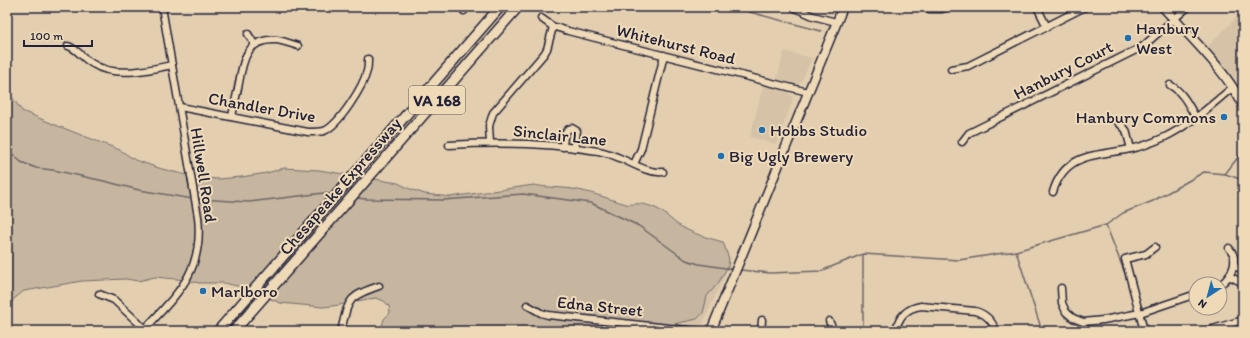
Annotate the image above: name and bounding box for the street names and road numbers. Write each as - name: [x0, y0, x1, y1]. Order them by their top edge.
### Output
- street label: Whitehurst Road: [614, 20, 738, 69]
- street label: Hanbury Court: [1010, 36, 1116, 104]
- road number: VA 168: [409, 86, 465, 114]
- street label: Chandler Drive: [207, 88, 317, 126]
- street label: Chesapeake Expressway: [275, 113, 405, 259]
- street label: Sinclair Lane: [512, 120, 608, 150]
- street label: Hillwell Road: [187, 126, 221, 225]
- street label: Edna Street: [556, 292, 644, 320]

